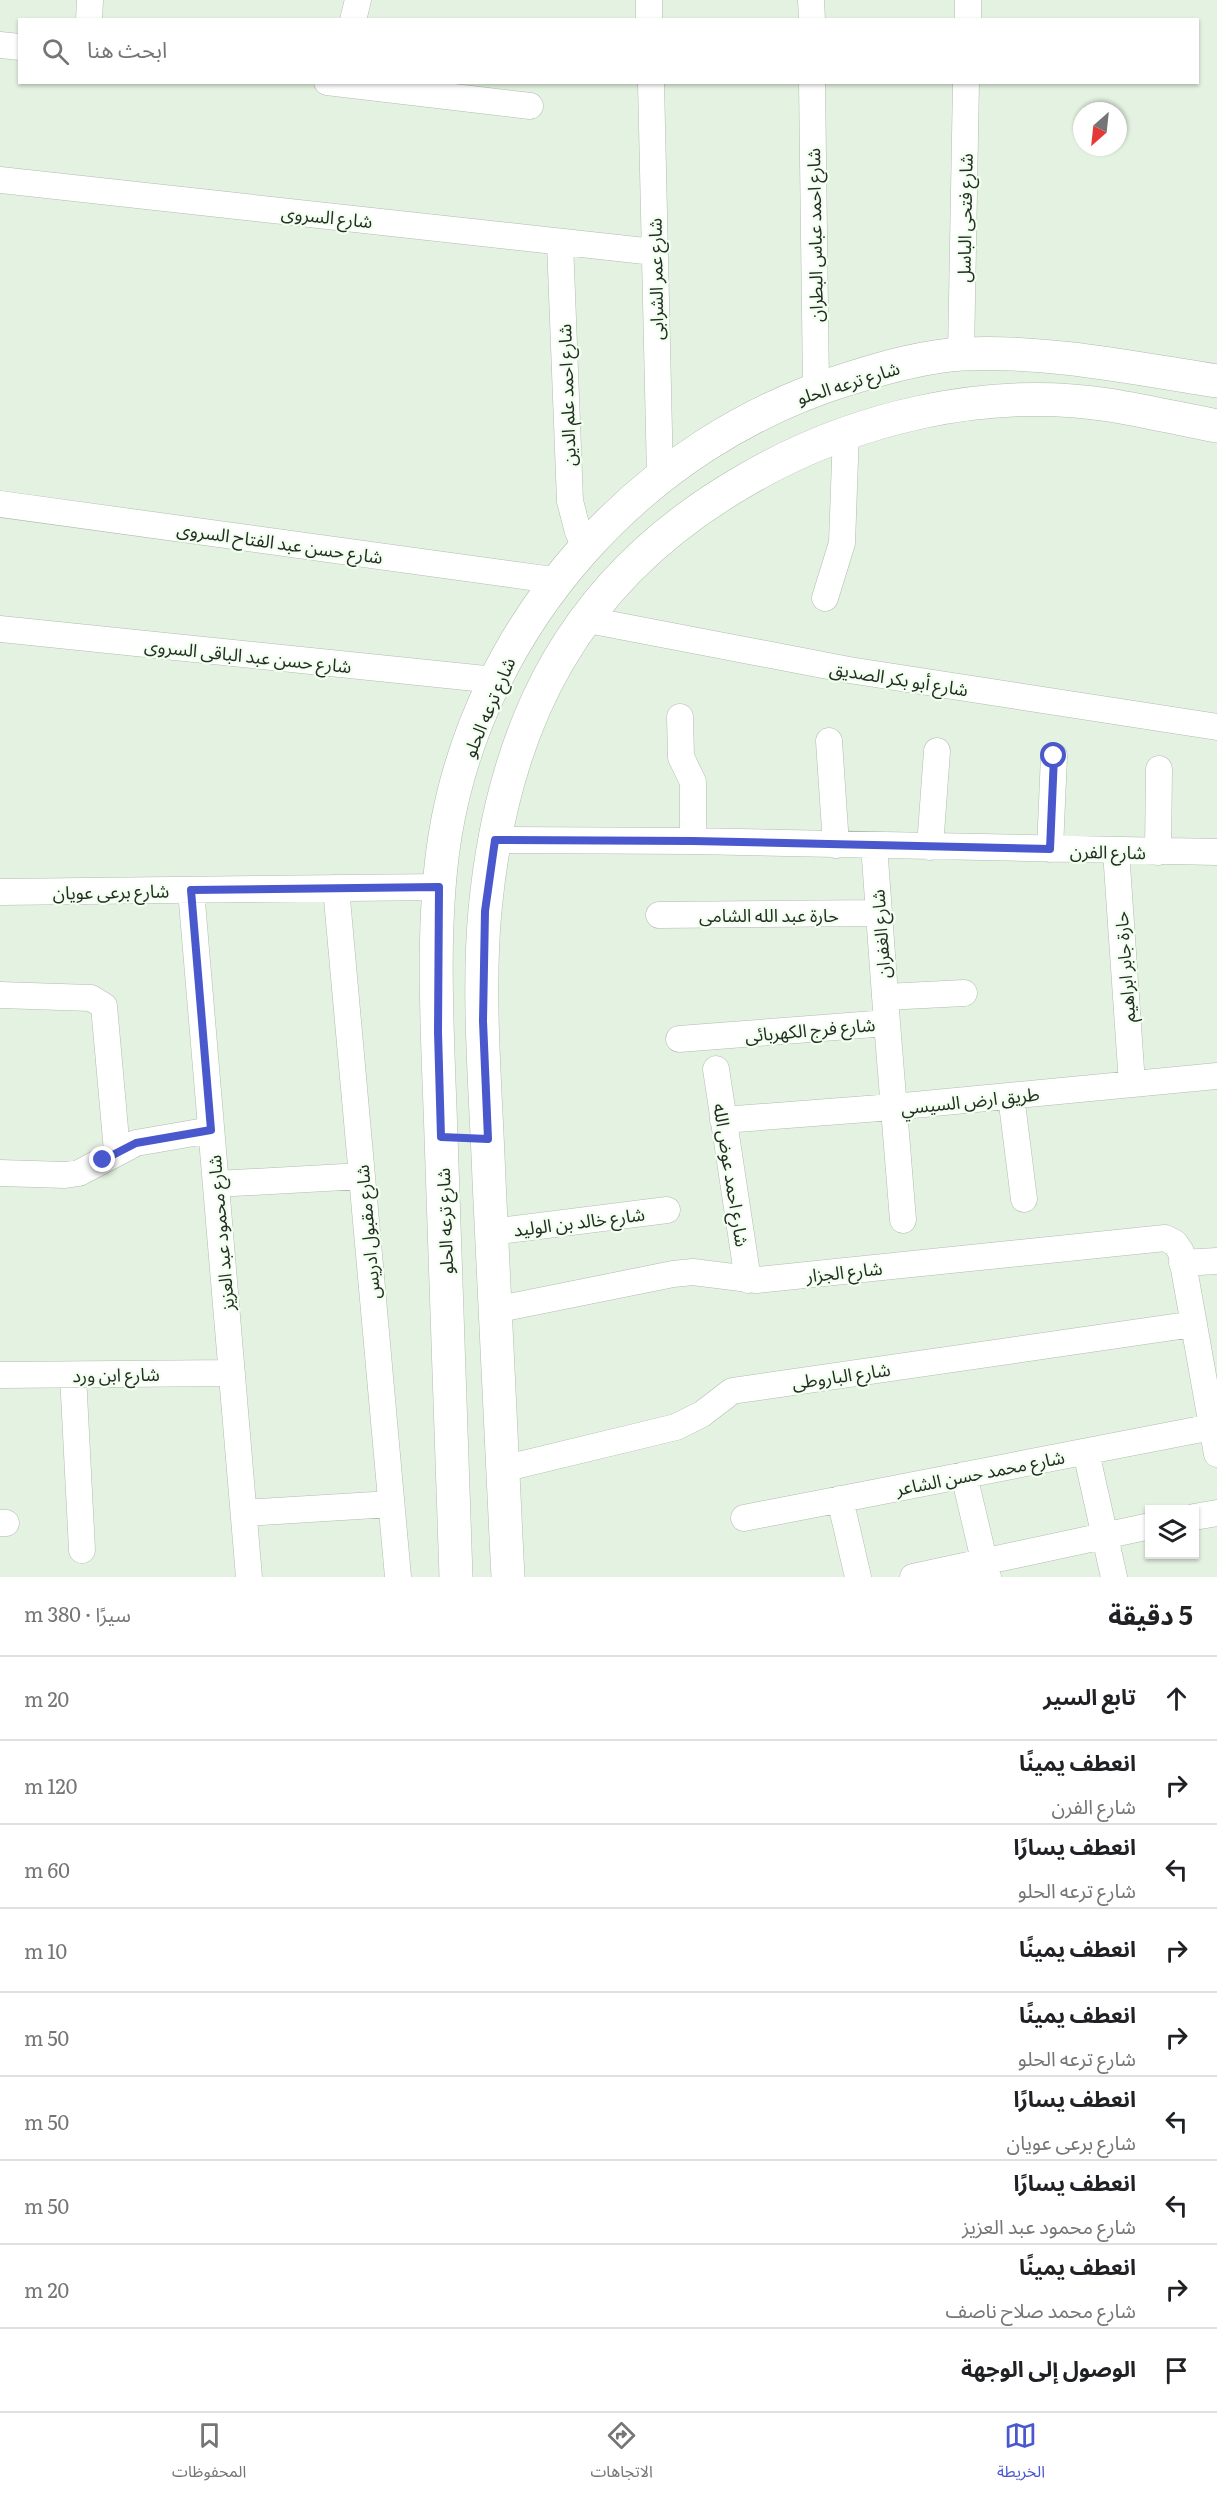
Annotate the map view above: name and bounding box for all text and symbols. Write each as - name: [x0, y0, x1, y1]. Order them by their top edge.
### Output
- search box: [18, 18, 1199, 84]
- text: ابحث هنا: [87, 32, 167, 65]
- icon: search: [39, 35, 72, 68]
- north arrow: [1073, 102, 1127, 156]
- street label: شارع احمد عباس البطران: [799, 148, 831, 322]
- street label: شارع فتحى الباسل: [949, 153, 981, 283]
- street label: شارع السروى: [280, 198, 374, 236]
- street label: شارع عمر الشرابى: [640, 218, 672, 340]
- street label: شارع احمد علم الدين: [550, 323, 584, 467]
- street label: شارع ترعه الحلو: [793, 354, 903, 412]
- street label: شارع حسن عبد الفتاح السروى: [175, 514, 385, 572]
- street label: شارع حسن عبد الباقى السروى: [143, 631, 353, 681]
- street label: شارع ترعه الحلو: [455, 653, 523, 762]
- street label: شارع أبو بكر الصديق: [827, 654, 970, 704]
- route start: [1040, 742, 1066, 768]
- street label: شارع الفرن: [1070, 837, 1146, 867]
- street label: شارع برعى عويان: [52, 876, 170, 908]
- street label: شارع الغفران: [863, 888, 899, 979]
- street label: حارة عبد الله الشامى: [699, 901, 839, 928]
- street label: حارة جابر ابراهيم: [1107, 910, 1142, 1023]
- street label: شارع فرج الكهربائى: [744, 1010, 877, 1050]
- street label: طريق ارض السيسي: [899, 1079, 1041, 1122]
- street label: شارع احمد عوض الله: [705, 1101, 757, 1249]
- route end: [89, 1146, 115, 1172]
- street label: شارع محمود عبد العزيز: [200, 1154, 242, 1313]
- street label: شارع مقبول ادريس: [348, 1163, 388, 1300]
- street label: شارع ترعه الحلو: [429, 1167, 461, 1275]
- street label: شارع خالد بن الوليد: [512, 1200, 647, 1244]
- street label: شارع الجزار: [803, 1254, 884, 1291]
- street label: شارع الباروطى: [790, 1355, 892, 1397]
- street label: شارع ابن ورد: [72, 1360, 160, 1390]
- street label: شارع محمد حسن الشاعر: [892, 1442, 1067, 1504]
- map controls: [1145, 1505, 1199, 1559]
- button: layers: [1145, 1505, 1199, 1559]
- text: 5 دقيقة: [1108, 1594, 1193, 1633]
- text: سيرًا · 380 m: [24, 1598, 131, 1628]
- text: تابع السير: [1043, 1679, 1136, 1712]
- icon: ahead: [1160, 1682, 1193, 1715]
- text: 20 m: [24, 1683, 69, 1713]
- text: انعطف يمينًا: [1019, 1745, 1136, 1778]
- icon: right: [1160, 1769, 1193, 1802]
- text: 120 m: [24, 1770, 77, 1800]
- text: شارع الفرن: [1052, 1790, 1136, 1820]
- text: انعطف يسارًا: [1013, 1829, 1136, 1862]
- icon: left: [1160, 1853, 1193, 1886]
- text: 60 m: [24, 1854, 70, 1884]
- text: شارع ترعه الحلو: [1018, 1874, 1136, 1904]
- text: انعطف يمينًا: [1019, 1931, 1136, 1964]
- icon: right: [1160, 1934, 1193, 1967]
- text: 10 m: [24, 1935, 67, 1965]
- text: انعطف يمينًا: [1019, 1997, 1136, 2030]
- icon: right: [1160, 2021, 1193, 2054]
- text: 50 m: [24, 2022, 69, 2052]
- text: شارع ترعه الحلو: [1018, 2042, 1136, 2072]
- text: انعطف يسارًا: [1013, 2081, 1136, 2114]
- icon: left: [1160, 2105, 1193, 2138]
- text: 50 m: [24, 2106, 69, 2136]
- text: شارع برعى عويان: [1006, 2126, 1136, 2156]
- text: انعطف يسارًا: [1013, 2165, 1136, 2198]
- icon: left: [1160, 2189, 1193, 2222]
- text: 50 m: [24, 2190, 69, 2220]
- text: شارع محمود عبد العزيز: [962, 2210, 1136, 2240]
- text: انعطف يمينًا: [1019, 2249, 1136, 2282]
- icon: right: [1160, 2273, 1193, 2306]
- text: 20 m: [24, 2274, 69, 2304]
- text: شارع محمد صلاح ناصف: [946, 2294, 1136, 2324]
- text: الوصول إلى الوجهة: [961, 2351, 1136, 2384]
- icon: arrive: [1160, 2354, 1193, 2387]
- tab: المحفوظات: [172, 2419, 246, 2489]
- tab: الاتجاهات: [590, 2419, 653, 2489]
- tab: الخريطة: [997, 2419, 1045, 2489]

